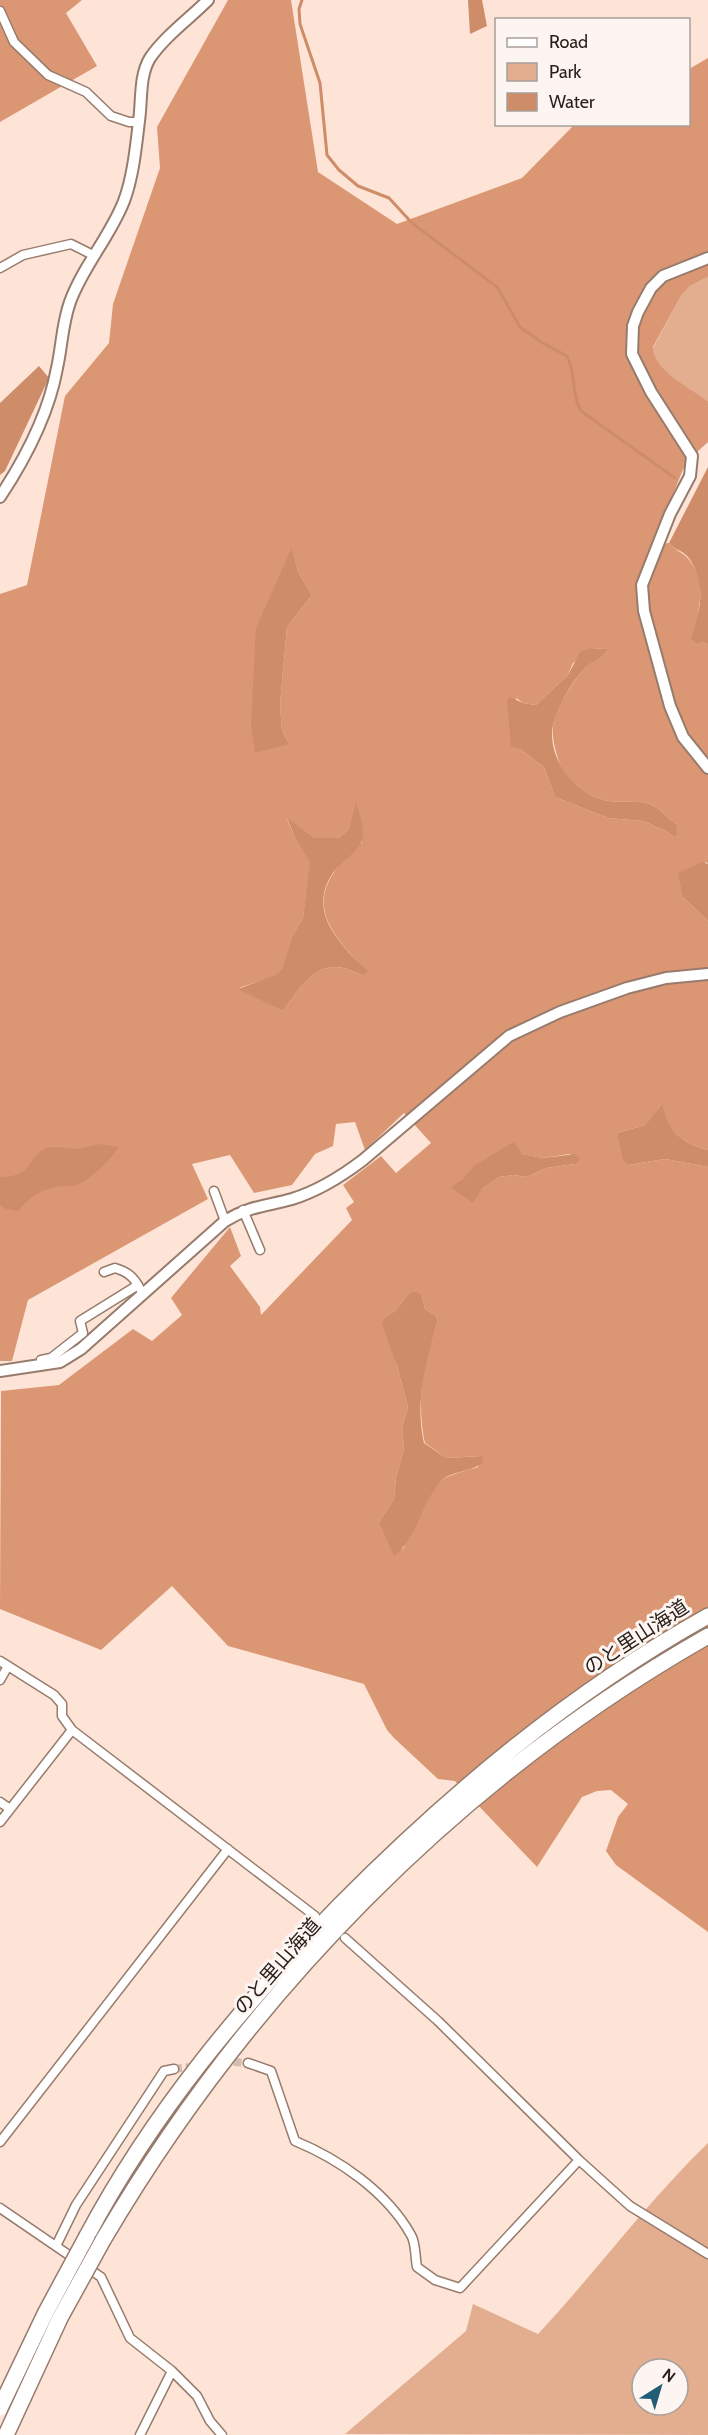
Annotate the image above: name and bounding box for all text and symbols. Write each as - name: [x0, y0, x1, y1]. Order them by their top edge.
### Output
- legend: [495, 18, 690, 126]
- text: Road: [549, 31, 588, 53]
- text: Park: [549, 61, 582, 83]
- text: Water: [549, 91, 595, 113]
- street label: のと里山海道: [579, 1594, 693, 1680]
- street label: のと里山海道: [229, 1913, 325, 2019]
- north arrow: [630, 2357, 690, 2417]
- text: N: [658, 2364, 679, 2386]

